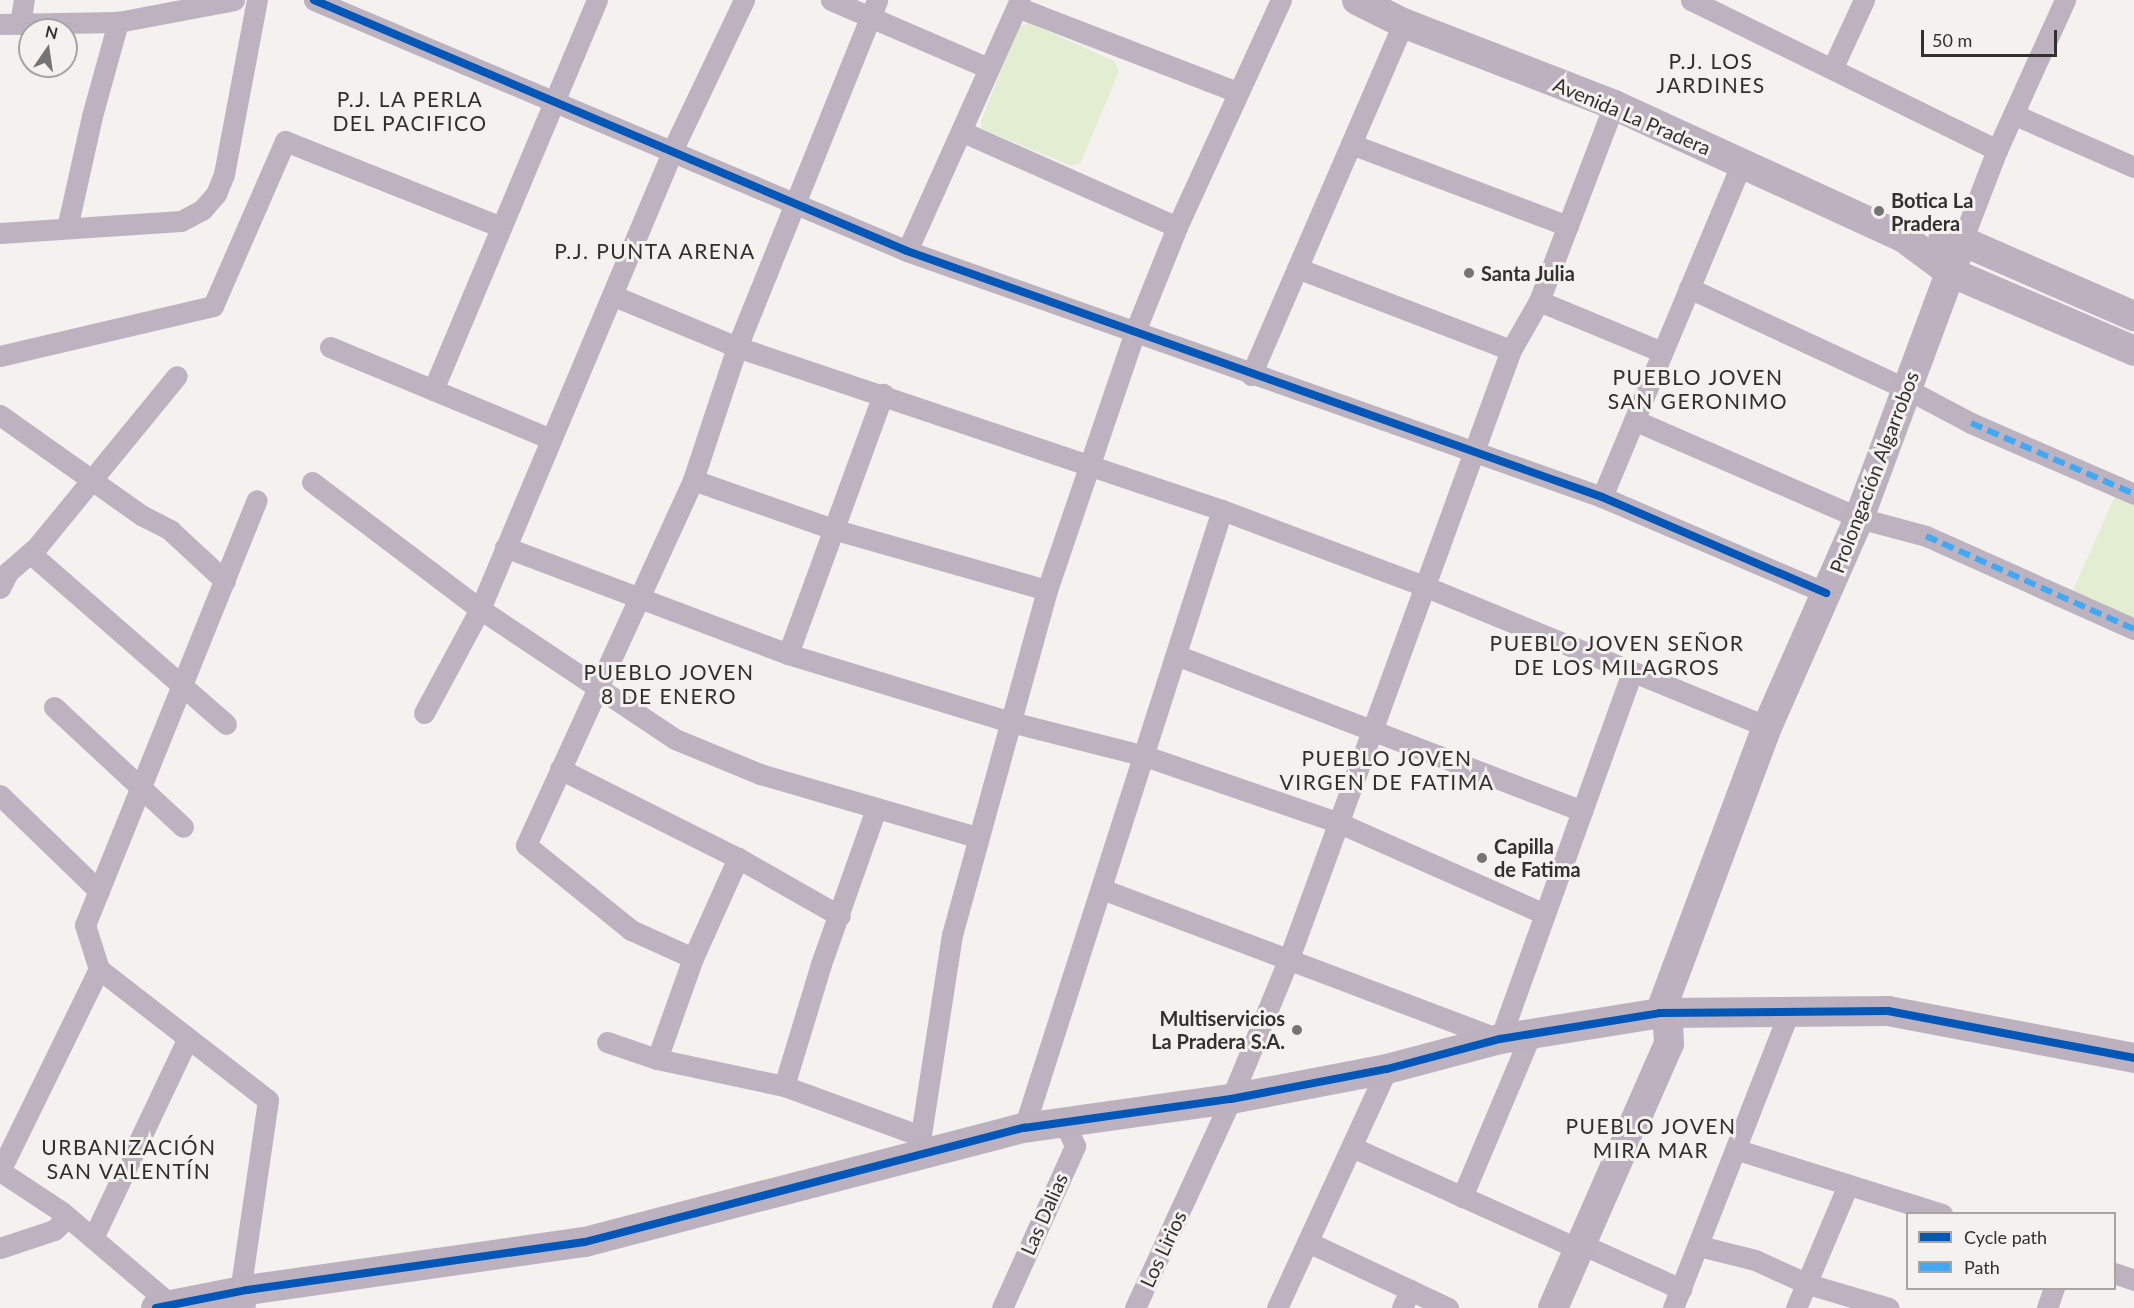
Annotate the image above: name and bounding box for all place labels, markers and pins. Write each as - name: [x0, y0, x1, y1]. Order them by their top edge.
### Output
- place label: Botica La Pradera: [1891, 188, 1973, 235]
- marker: Botica La Pradera: [1872, 204, 1886, 218]
- place label: Santa Julia: [1481, 261, 1575, 285]
- marker: Santa Julia: [1462, 266, 1476, 280]
- place label: Capilla de Fatima: [1494, 834, 1581, 881]
- marker: Capilla de Fatima: [1475, 851, 1489, 865]
- place label: Multiservicios La Pradera S.A.: [1151, 1006, 1285, 1053]
- marker: Multiservicios La Pradera S.A.: [1290, 1023, 1304, 1037]

